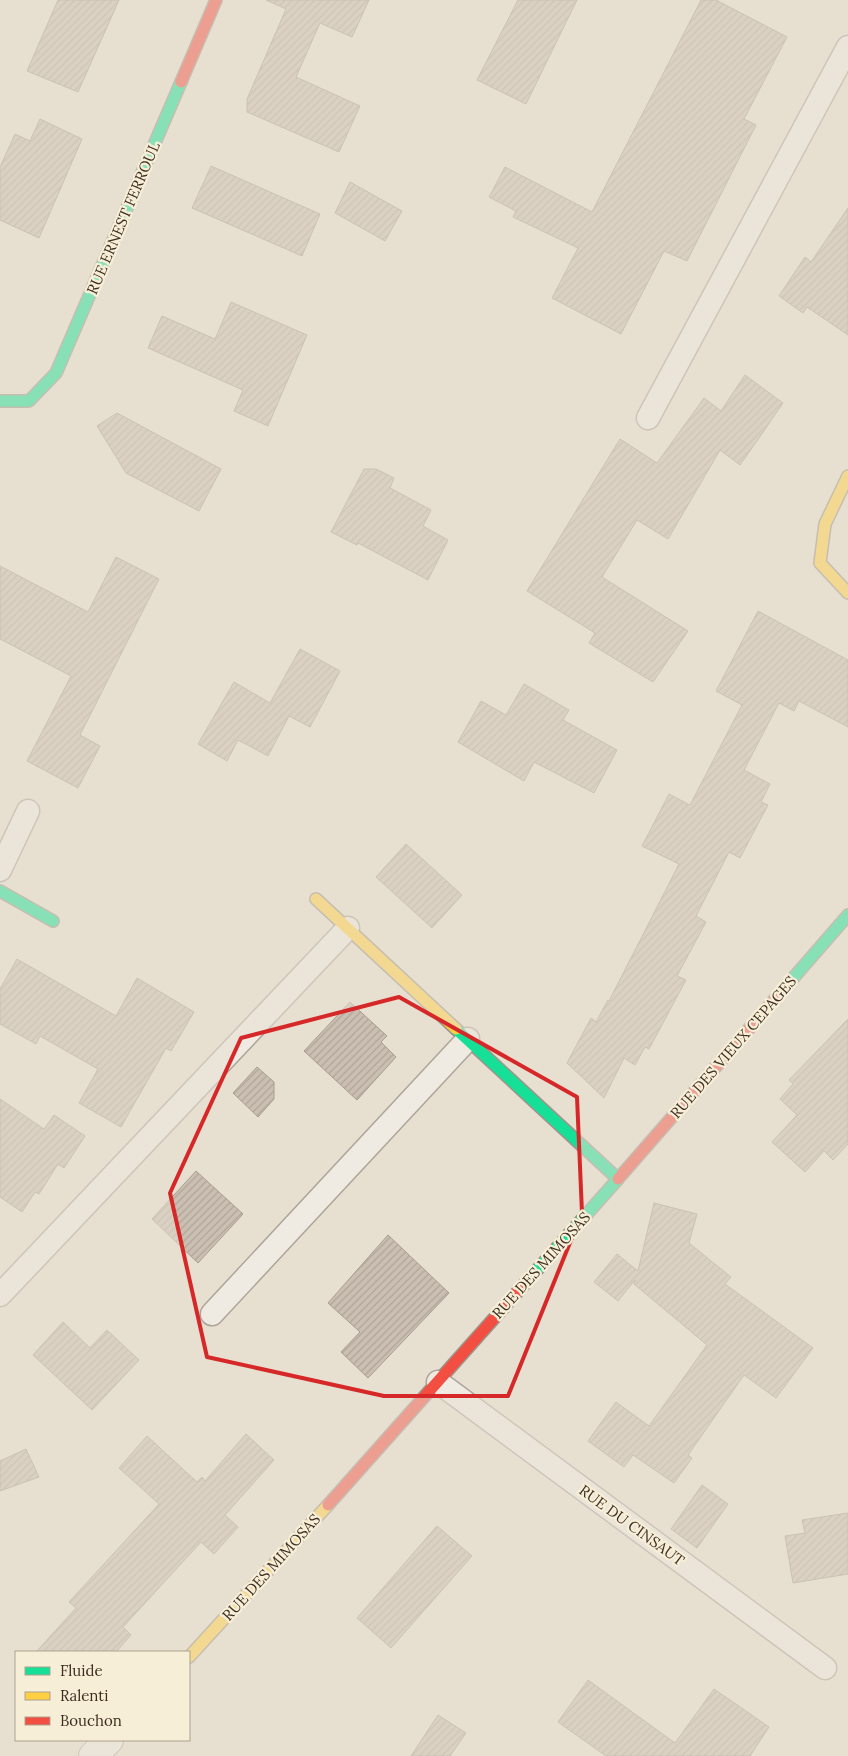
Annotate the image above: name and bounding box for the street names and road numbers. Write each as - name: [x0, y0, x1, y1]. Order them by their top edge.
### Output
- street label: RUE ERNEST FERROUL: [82, 139, 164, 297]
- street label: RUE DES VIEUX CEPAGES: [666, 972, 800, 1122]
- street label: RUE DES MIMOSAS: [488, 1208, 594, 1322]
- street label: RUE DU CINSAUT: [576, 1480, 689, 1570]
- street label: RUE DES MIMOSAS: [218, 1510, 324, 1624]

